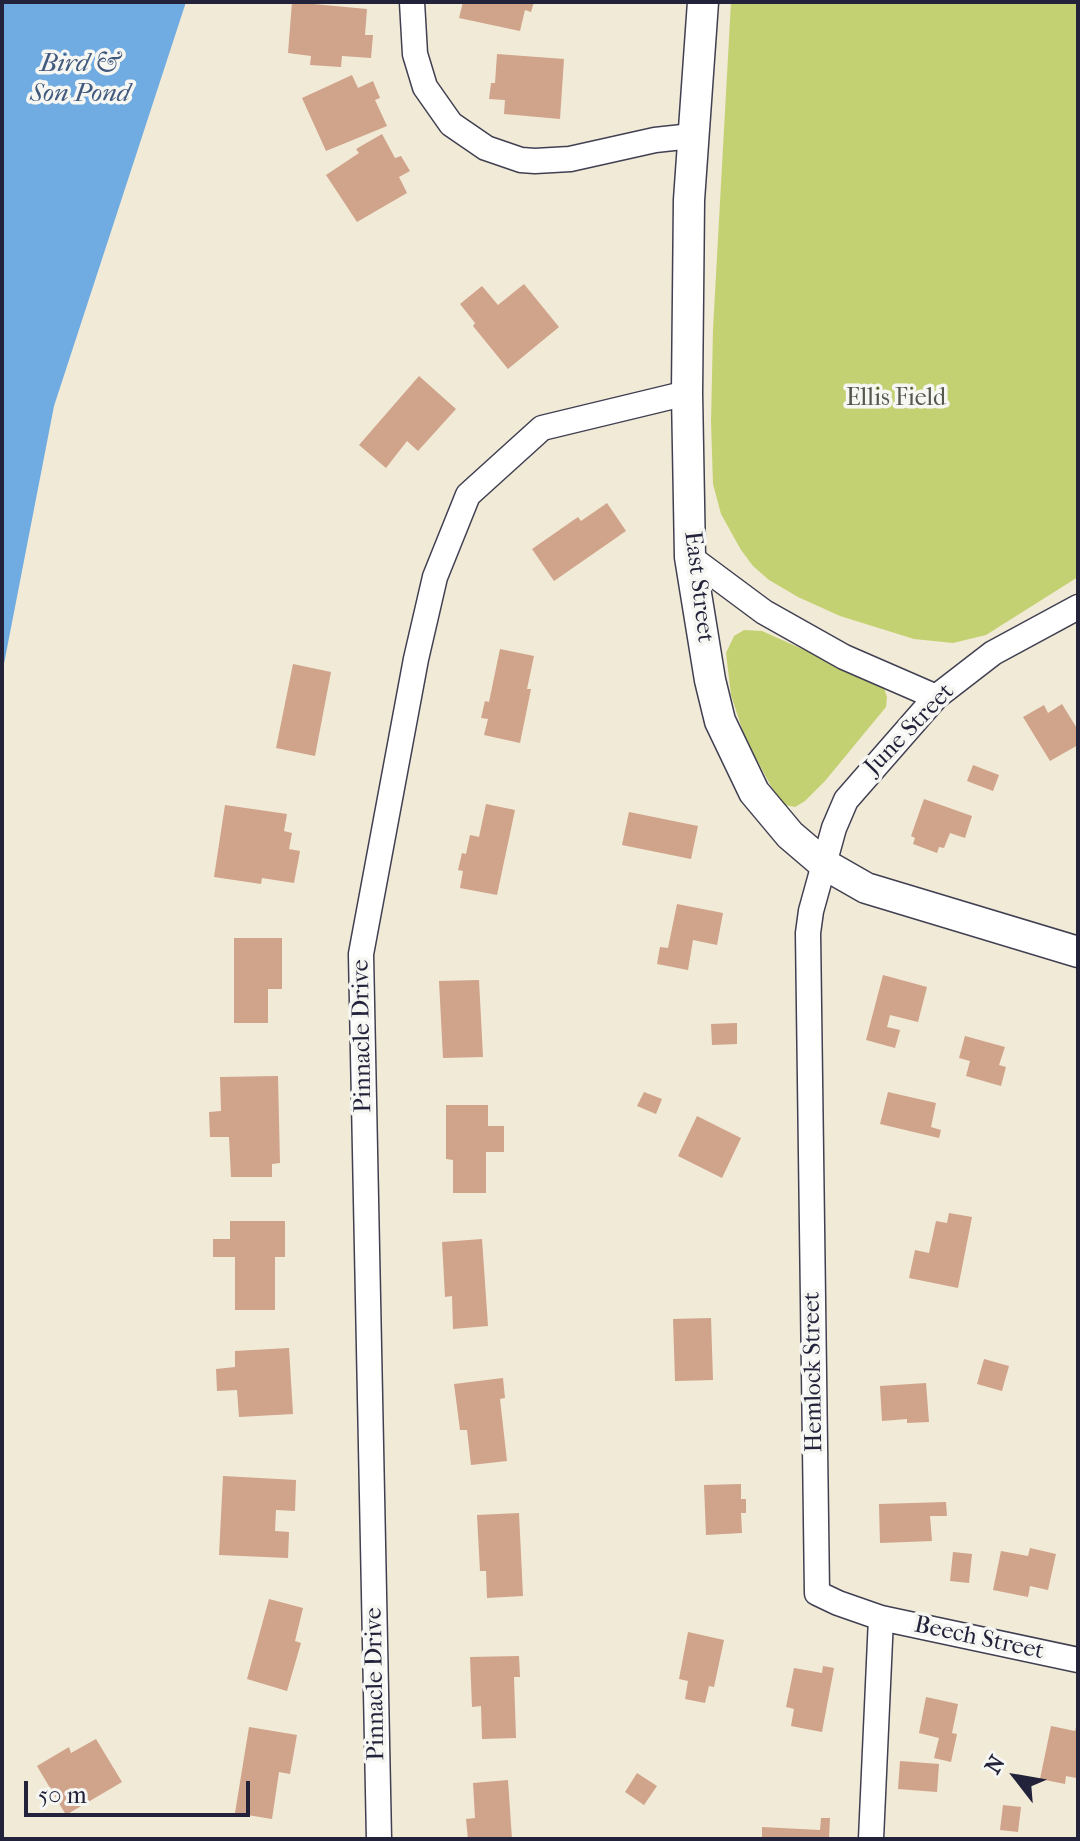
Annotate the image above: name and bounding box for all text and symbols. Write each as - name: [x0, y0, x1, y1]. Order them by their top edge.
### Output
- water label: Bird & Son Pond: [30, 49, 130, 110]
- park label: Ellis Field: [846, 385, 946, 413]
- street label: East Street: [677, 530, 719, 644]
- street label: June Street: [859, 678, 961, 782]
- street label: Pinnacle Drive: [347, 959, 379, 1113]
- street label: Hemlock Street: [798, 1291, 830, 1453]
- street label: Pinnacle Drive: [360, 1607, 392, 1761]
- street label: Beech Street: [912, 1611, 1046, 1667]
- north arrow: [976, 1737, 1056, 1817]
- text: N: [980, 1751, 1011, 1779]
- scale bar: [28, 1765, 254, 1815]
- text: 50 m: [38, 1781, 87, 1809]

